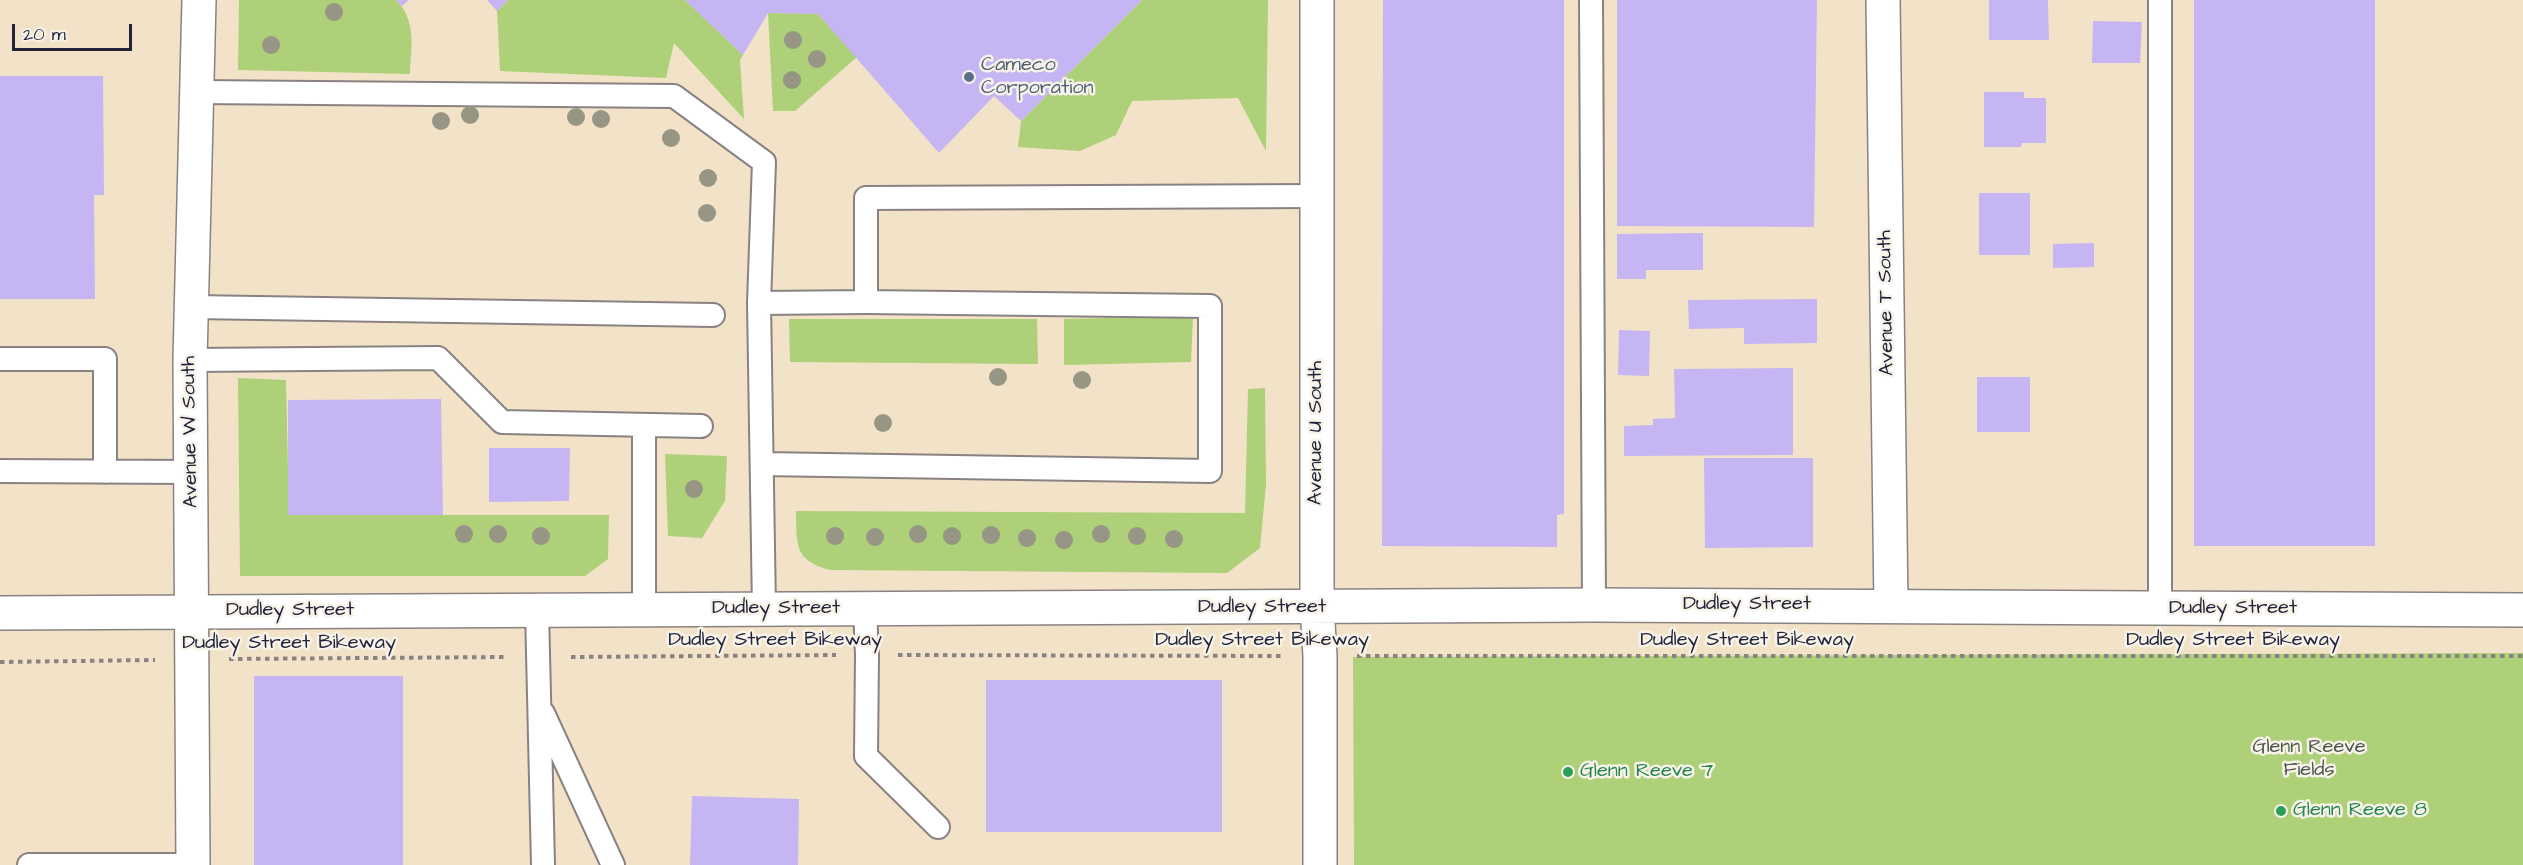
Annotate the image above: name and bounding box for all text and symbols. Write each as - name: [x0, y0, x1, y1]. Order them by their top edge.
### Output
- scale bar: [15, 12, 135, 50]
- text: 20 m: [23, 22, 66, 47]
- place label: Cameco Corporation: [981, 54, 1093, 101]
- marker: Cameco Corporation: [962, 70, 976, 84]
- street label: Avenue T South: [1874, 230, 1900, 376]
- street label: Avenue W South: [178, 356, 204, 508]
- street label: Avenue U South: [1305, 361, 1329, 505]
- street label: Dudley Street: [1683, 593, 1811, 617]
- street label: Dudley Street: [1198, 596, 1326, 620]
- street label: Dudley Street: [712, 597, 840, 621]
- street label: Dudley Street: [2169, 597, 2297, 621]
- street label: Dudley Street: [226, 599, 354, 623]
- street label: Dudley Street Bikeway: [668, 629, 882, 653]
- street label: Dudley Street Bikeway: [1155, 629, 1369, 653]
- street label: Dudley Street Bikeway: [1640, 629, 1854, 653]
- street label: Dudley Street Bikeway: [2126, 629, 2340, 653]
- street label: Dudley Street Bikeway: [182, 632, 396, 656]
- park label: Glenn Reeve Fields: [2253, 736, 2365, 783]
- place label: Glenn Reeve 7: [1580, 760, 1713, 784]
- marker: Glenn Reeve 7: [1561, 765, 1575, 779]
- place label: Glenn Reeve 8: [2293, 799, 2427, 823]
- marker: Glenn Reeve 8: [2274, 804, 2288, 818]

